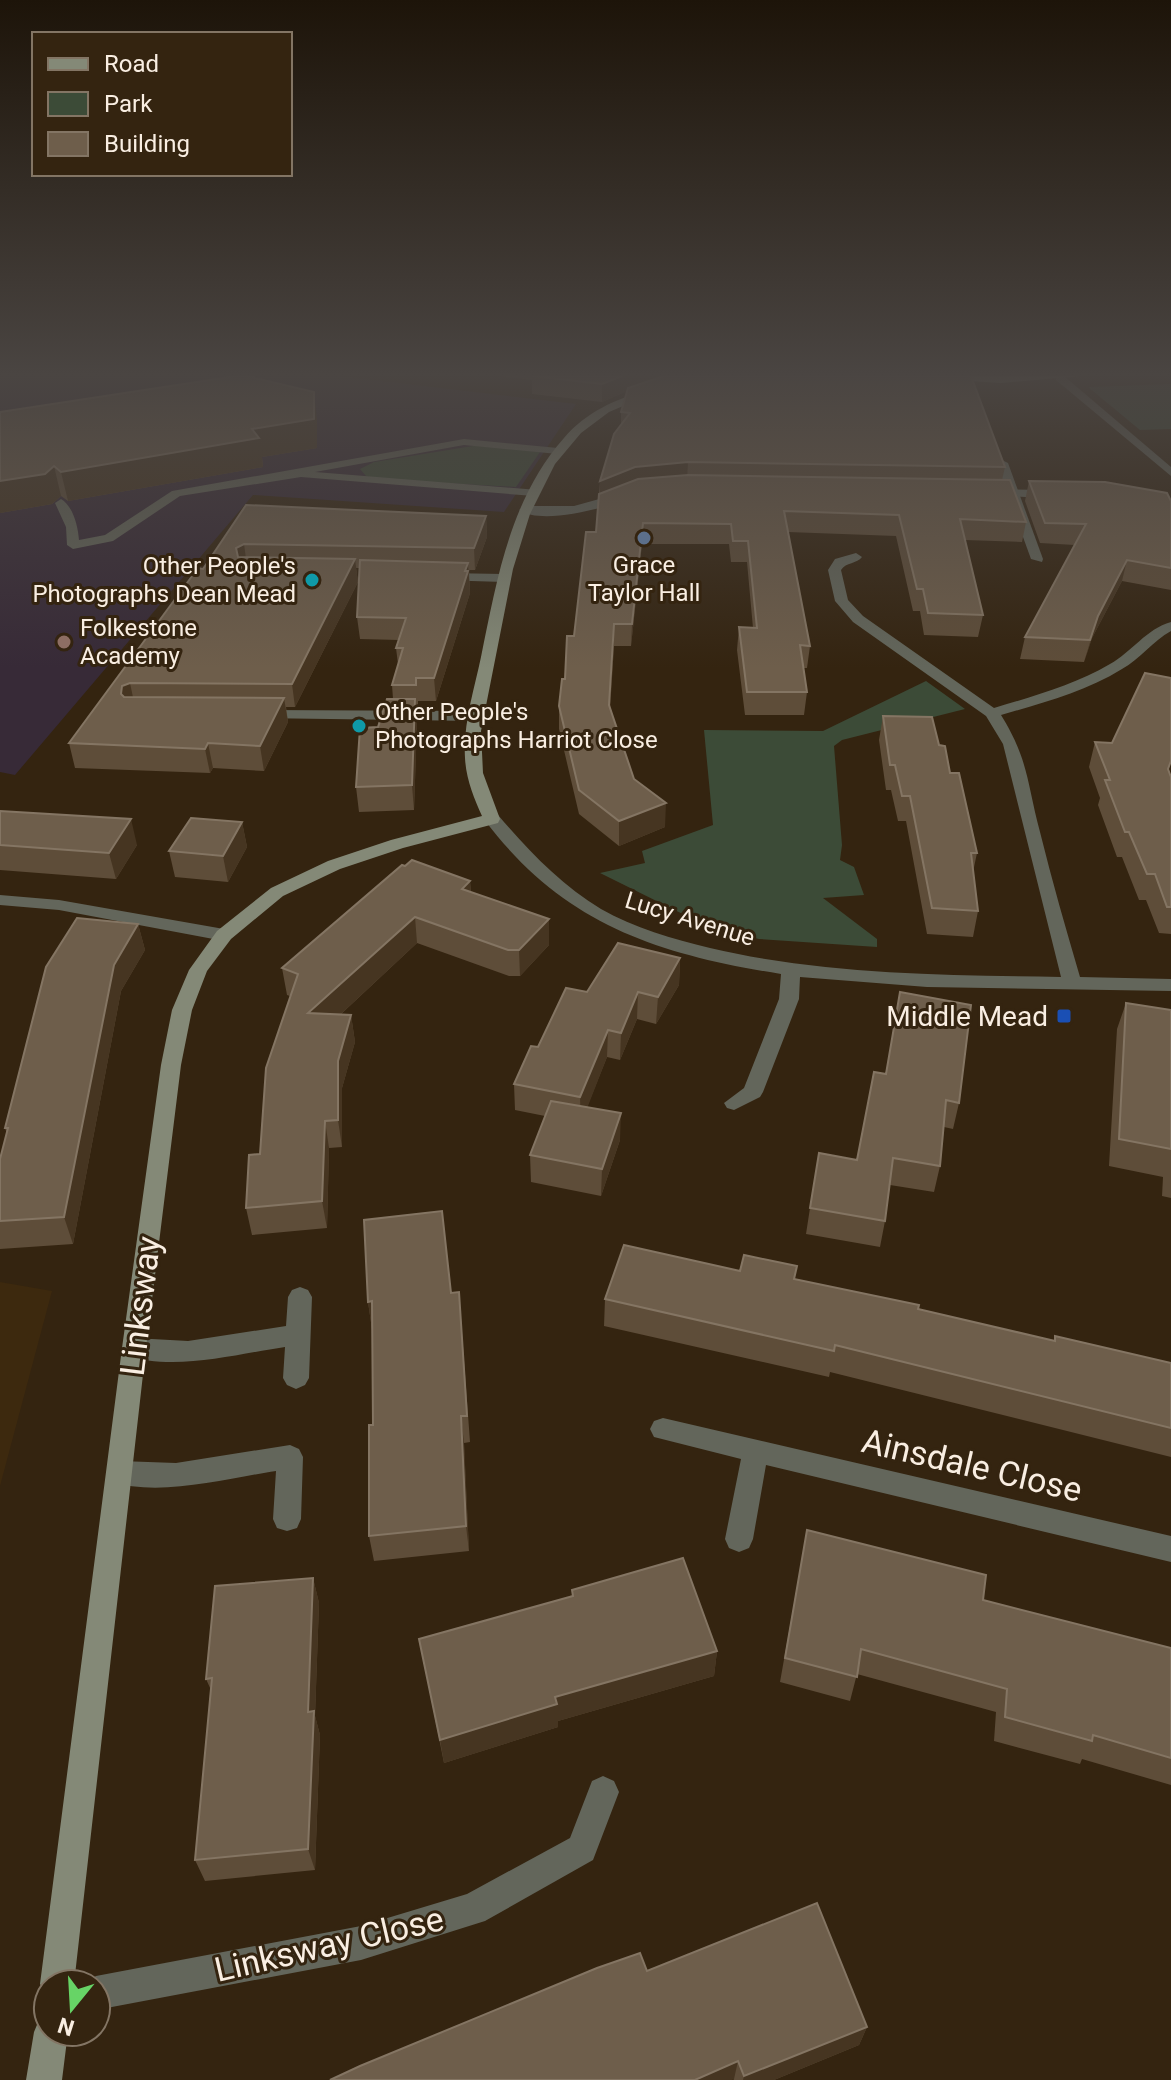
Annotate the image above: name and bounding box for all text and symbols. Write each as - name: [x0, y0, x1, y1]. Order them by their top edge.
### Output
- legend: [32, 32, 292, 176]
- text: Road: [104, 50, 159, 78]
- text: Park: [104, 90, 153, 118]
- text: Building: [104, 130, 190, 158]
- marker: Grace Taylor Hall: [635, 529, 653, 547]
- place label: Grace Taylor Hall: [588, 551, 700, 607]
- place label: Other People's Photographs Dean Mead: [32, 552, 296, 608]
- marker: Other People's Photographs Dean Mead: [303, 571, 321, 589]
- place label: Folkestone Academy: [80, 614, 197, 670]
- marker: Folkestone Academy: [55, 633, 73, 651]
- place label: Other People's Photographs Harriot Close: [375, 698, 658, 754]
- marker: Other People's Photographs Harriot Close: [350, 717, 368, 735]
- street label: Lucy Avenue: [622, 886, 758, 952]
- place label: Middle Mead: [886, 1000, 1048, 1033]
- marker: Middle Mead: [1055, 1007, 1073, 1025]
- street label: Linksway: [112, 1234, 168, 1378]
- street label: Ainsdale Close: [858, 1420, 1086, 1510]
- street label: Linksway Close: [211, 1898, 447, 1990]
- north arrow: [32, 1968, 112, 2048]
- text: N: [55, 2012, 77, 2041]

